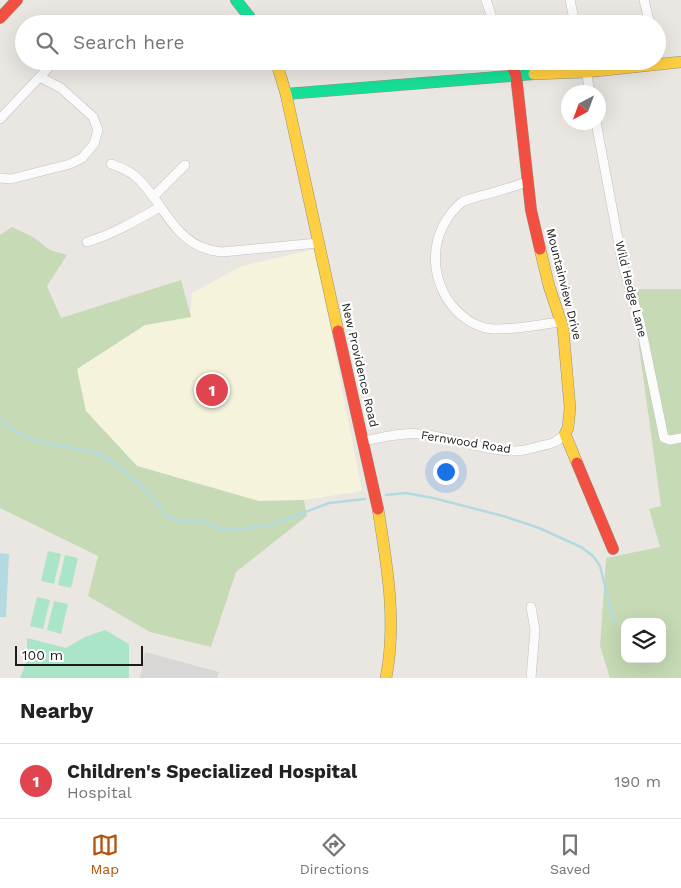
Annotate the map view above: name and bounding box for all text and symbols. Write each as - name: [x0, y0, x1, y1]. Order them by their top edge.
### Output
- search box: [15, 15, 666, 70]
- icon: search: [33, 29, 61, 57]
- text: Search here: [73, 31, 184, 54]
- north arrow: [561, 85, 606, 130]
- street label: Mountainview Drive: [543, 227, 585, 341]
- street label: Wild Hedge Lane: [612, 239, 650, 339]
- street label: New Providence Road: [339, 302, 381, 428]
- pin: 1: [196, 371, 228, 409]
- street label: Fernwood Road: [420, 428, 512, 456]
- your location: [433, 459, 459, 485]
- map controls: [621, 618, 666, 663]
- button: layers: [621, 618, 666, 663]
- scale bar: [15, 643, 142, 666]
- text: 100 m: [22, 647, 63, 663]
- text: Nearby: [20, 698, 93, 723]
- text: Children's Specialized Hospital: [67, 760, 357, 783]
- text: 1: [33, 772, 39, 791]
- text: 190 m: [614, 772, 661, 791]
- text: Hospital: [67, 783, 132, 802]
- tab: Map: [90, 831, 119, 877]
- tab: Directions: [300, 831, 369, 877]
- tab: Saved: [550, 831, 591, 877]

